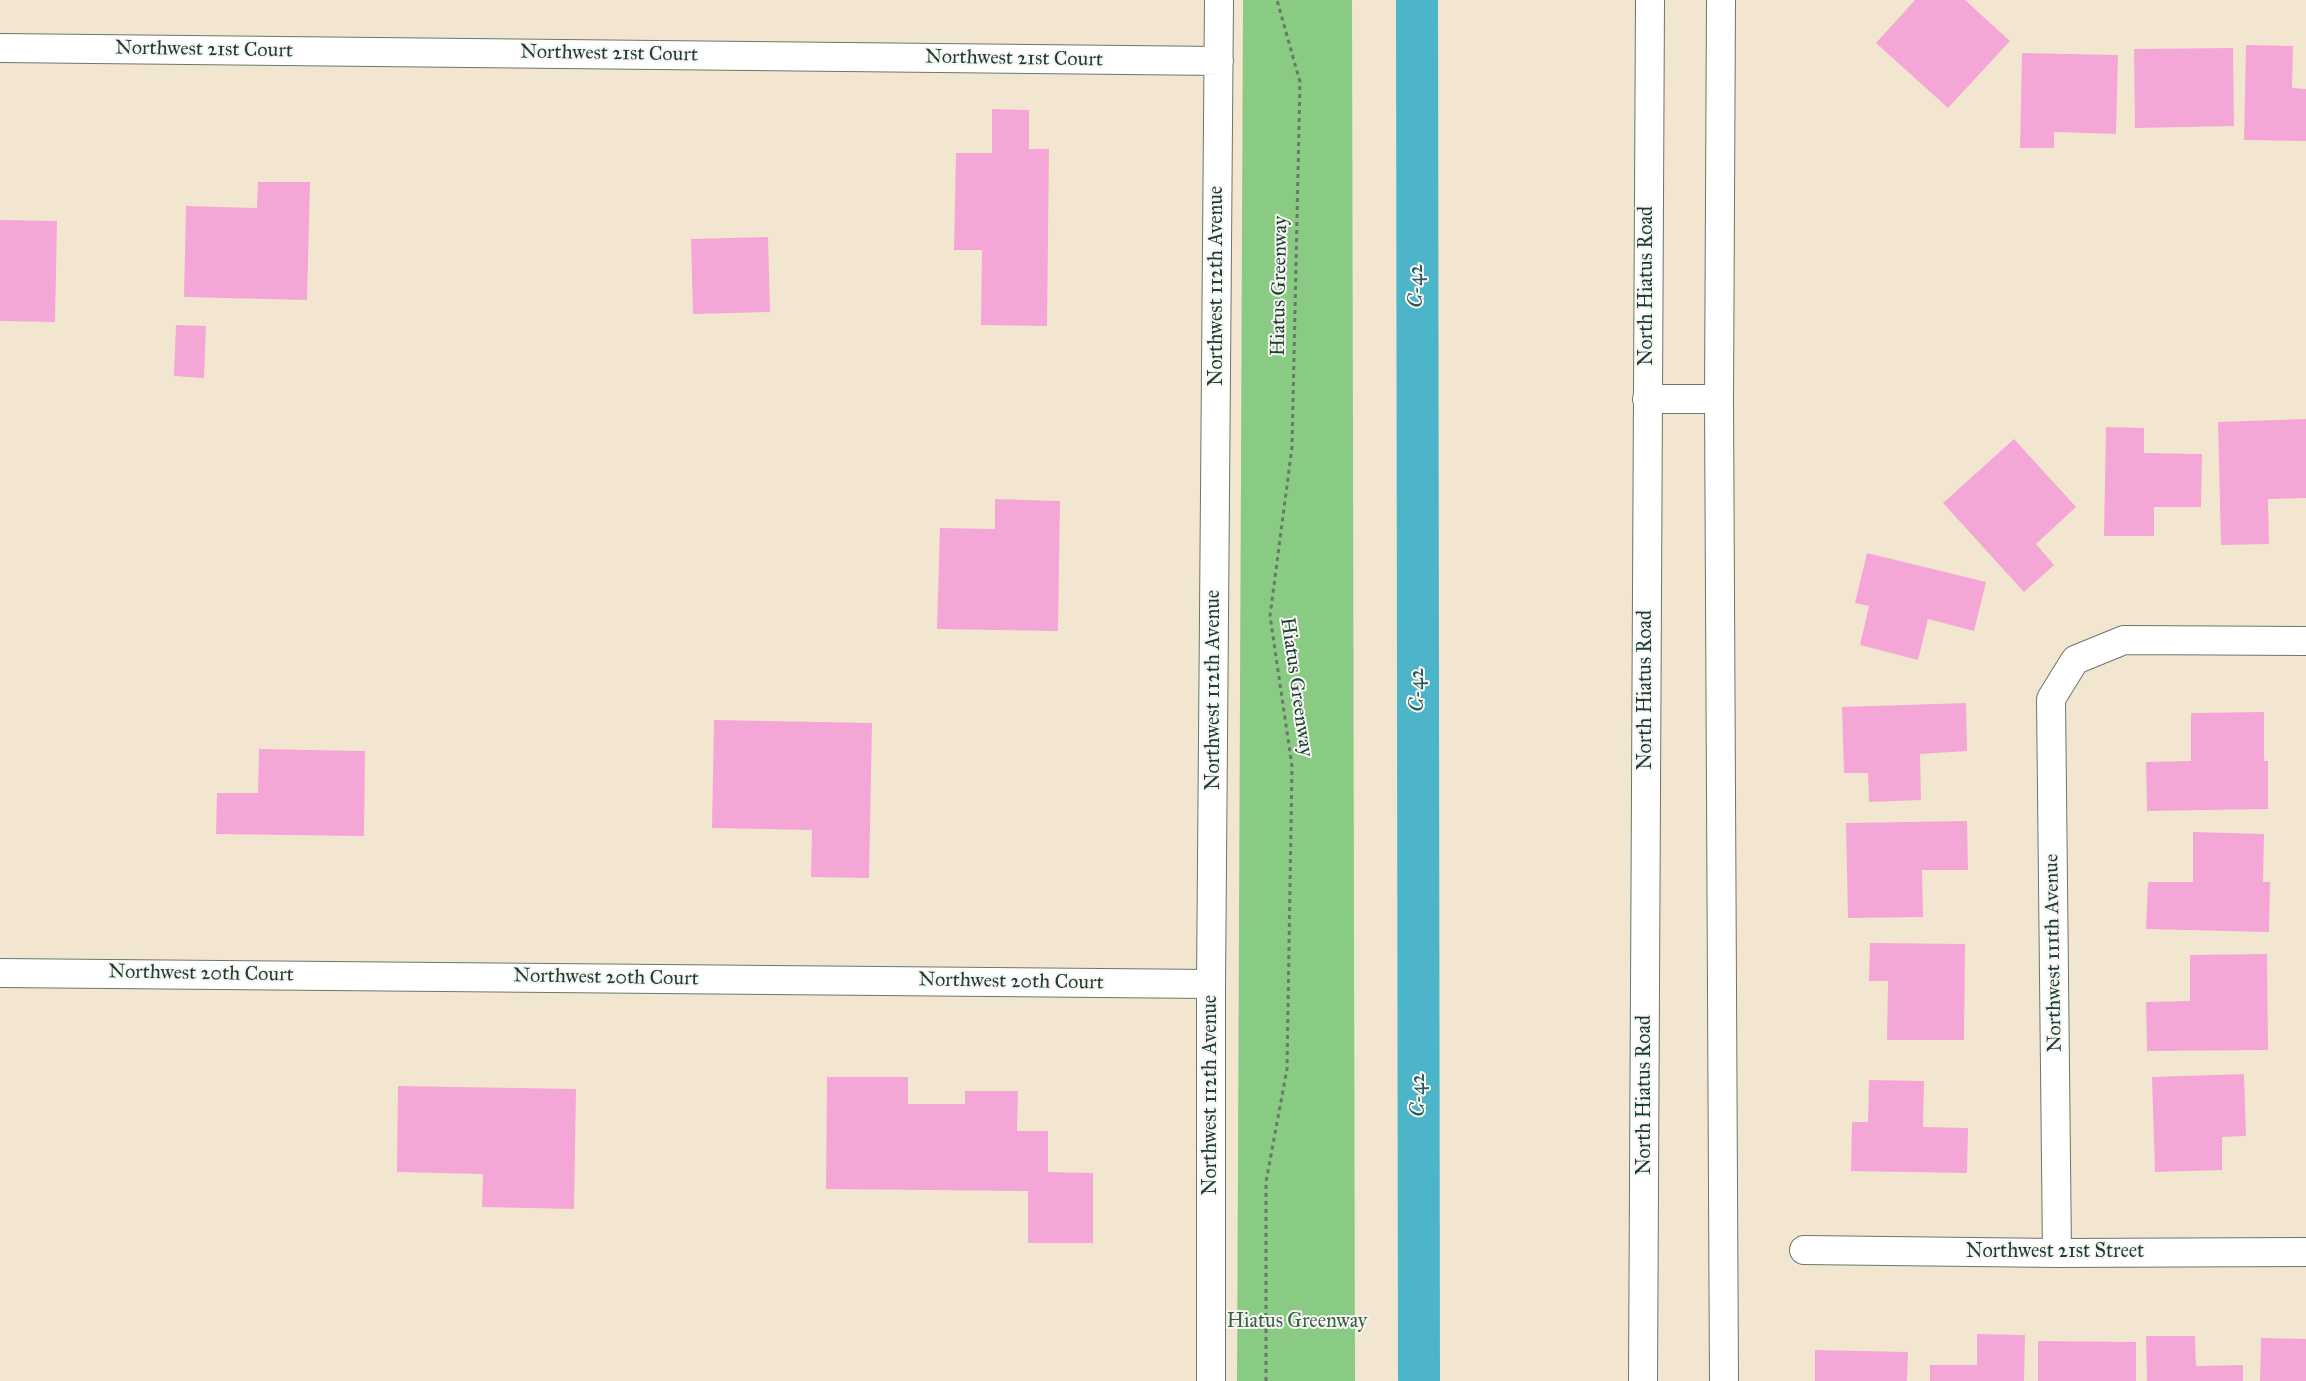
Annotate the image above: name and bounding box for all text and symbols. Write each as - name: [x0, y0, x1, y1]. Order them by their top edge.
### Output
- street label: Northwest 21st Court: [115, 36, 293, 64]
- street label: Northwest 21st Court: [520, 40, 698, 68]
- street label: Northwest 21st Court: [925, 45, 1103, 73]
- street label: Northwest 112th Avenue: [1205, 186, 1229, 386]
- street label: North Hiatus Road: [1635, 206, 1659, 366]
- street label: Hiatus Greenway: [1267, 216, 1293, 356]
- water label: C-42: [1404, 264, 1430, 308]
- street label: Northwest 112th Avenue: [1202, 590, 1226, 790]
- street label: North Hiatus Road: [1634, 610, 1658, 770]
- street label: Hiatus Greenway: [1274, 616, 1318, 758]
- water label: C-42: [1405, 668, 1431, 712]
- street label: Northwest 111th Avenue: [2040, 854, 2068, 1052]
- street label: Northwest 20th Court: [108, 960, 294, 988]
- street label: Northwest 20th Court: [513, 964, 699, 992]
- street label: Northwest 20th Court: [918, 968, 1104, 996]
- street label: Northwest 112th Avenue: [1199, 995, 1223, 1195]
- street label: North Hiatus Road: [1633, 1015, 1657, 1175]
- water label: C-42: [1406, 1073, 1432, 1117]
- street label: Northwest 21st Street: [1966, 1240, 2144, 1264]
- park label: Hiatus Greenway: [1227, 1310, 1367, 1334]

